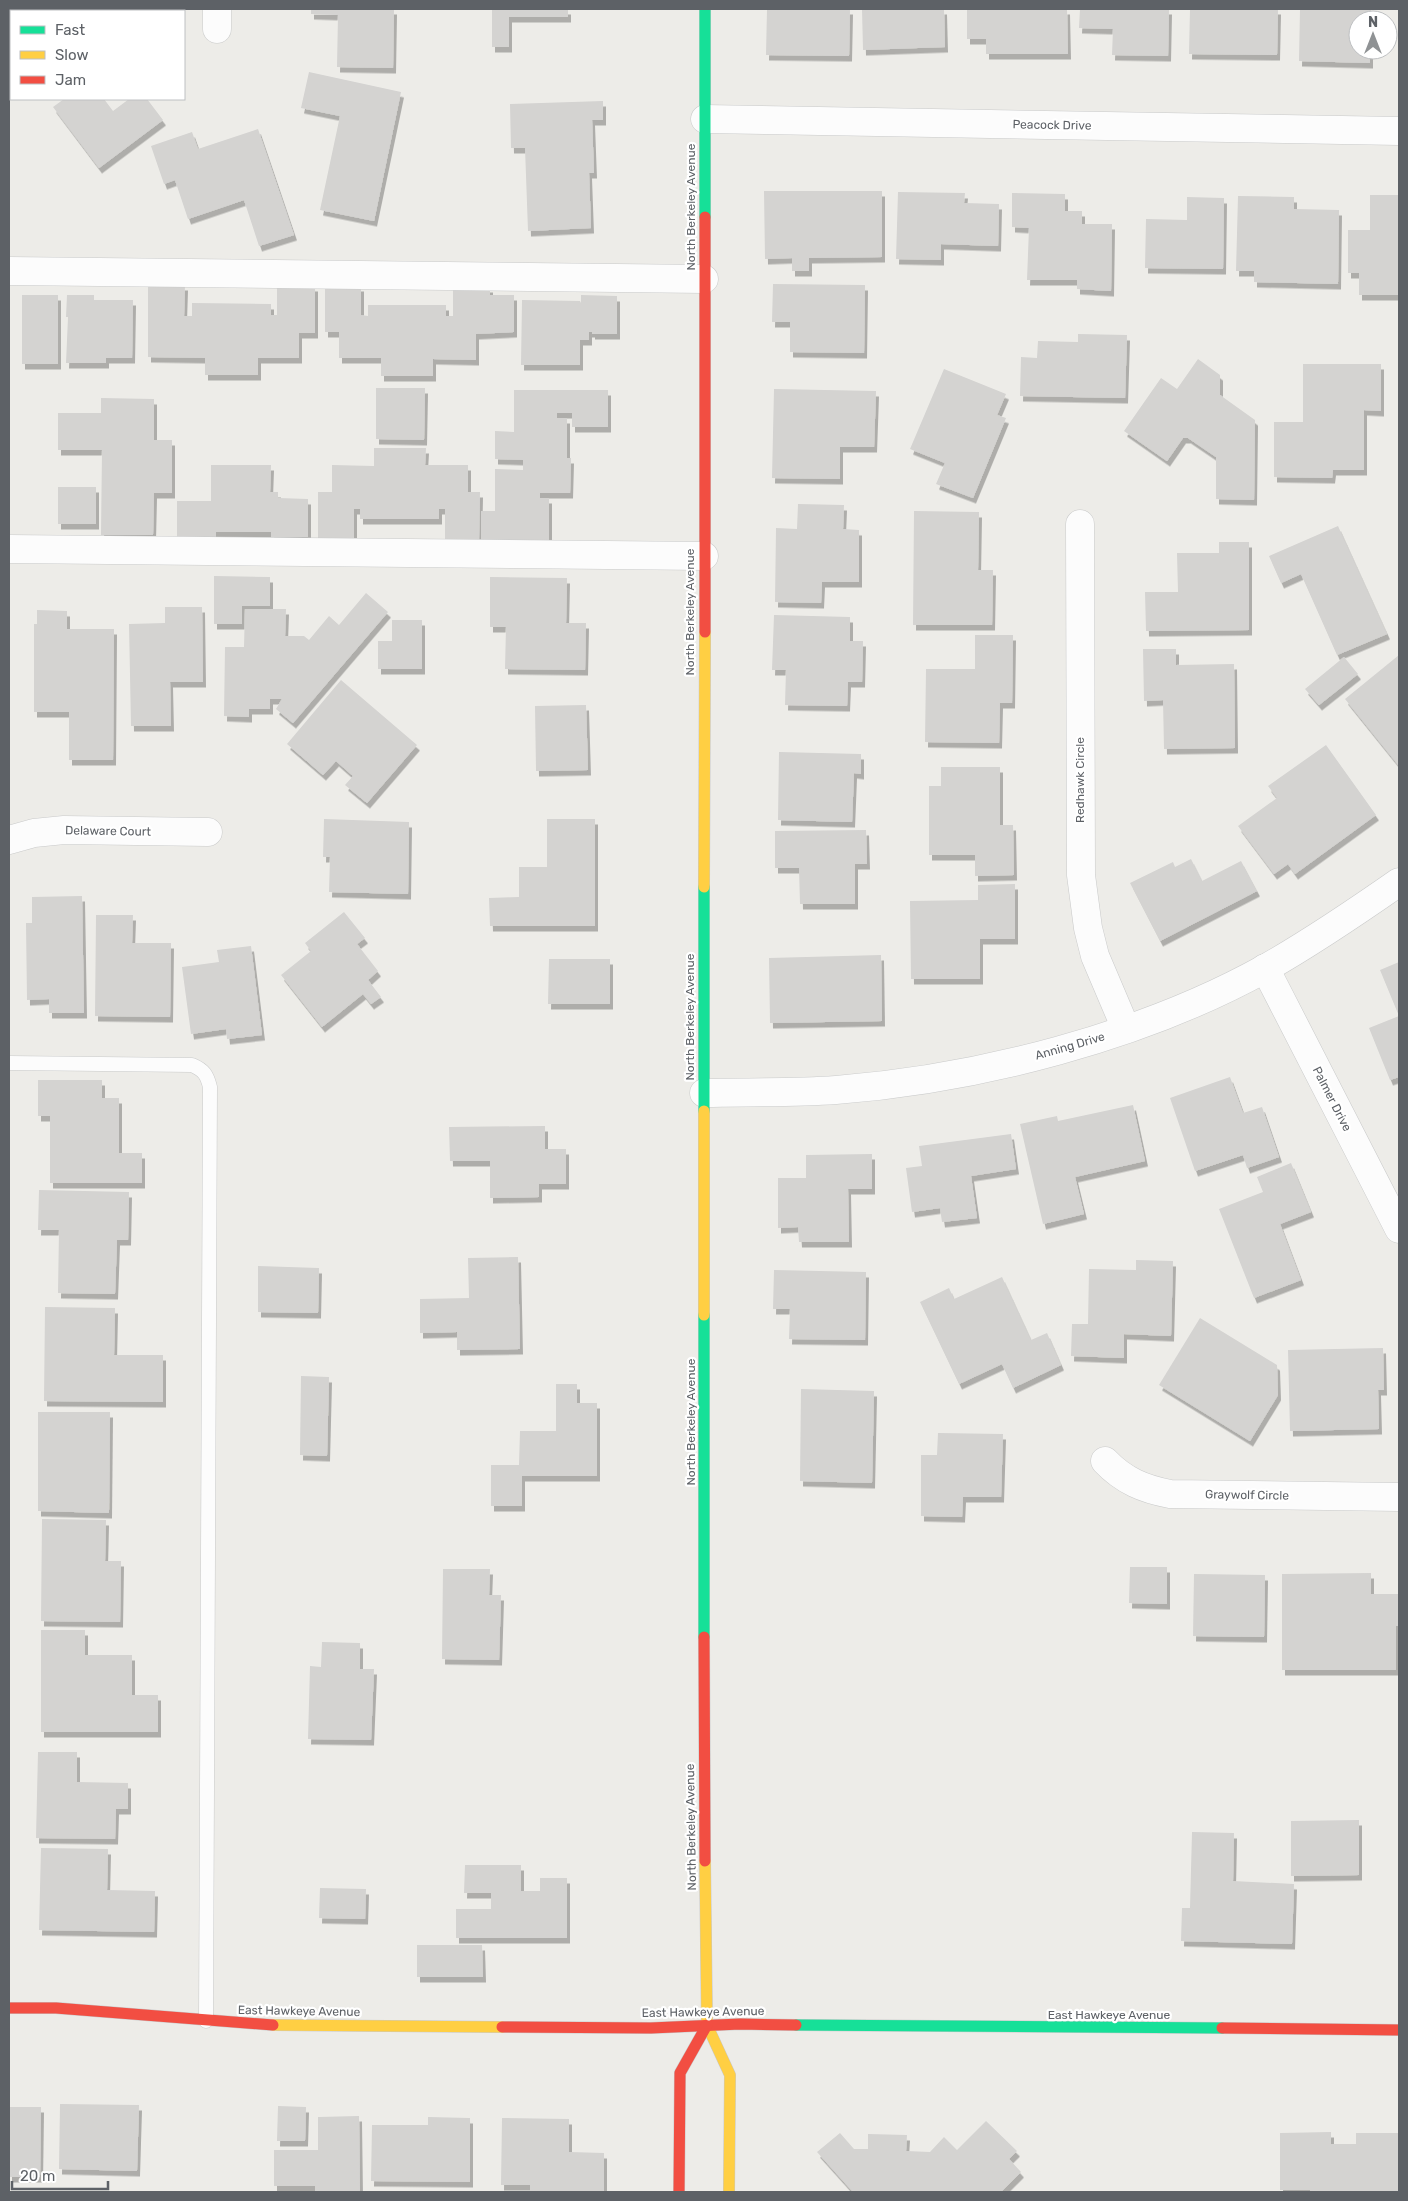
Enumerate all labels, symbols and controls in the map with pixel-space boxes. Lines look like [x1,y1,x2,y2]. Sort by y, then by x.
legend [10,10,185,100]
north arrow [1348,10,1398,60]
text: N [1368,14,1378,31]
text: Fast [55,21,85,39]
text: Slow [55,46,88,64]
text: Jam [55,71,86,89]
street label: Peacock Drive [1012,117,1092,133]
street label: North Berkeley Avenue [684,143,698,271]
street label: North Berkeley Avenue [683,548,697,676]
street label: Redhawk Circle [1073,737,1087,823]
street label: Delaware Court [65,823,151,839]
street label: North Berkeley Avenue [683,953,697,1081]
street label: Anning Drive [1034,1029,1107,1063]
street label: Palmer Drive [1310,1064,1354,1134]
street label: North Berkeley Avenue [684,1358,698,1486]
street label: Graywolf Circle [1205,1487,1289,1503]
street label: North Berkeley Avenue [683,1763,699,1891]
street label: East Hawkeye Avenue [238,2003,361,2019]
street label: East Hawkeye Avenue [642,2004,765,2020]
street label: East Hawkeye Avenue [1048,2008,1171,2022]
scale bar [12,2158,109,2190]
text: 20 m [20,2167,55,2185]

